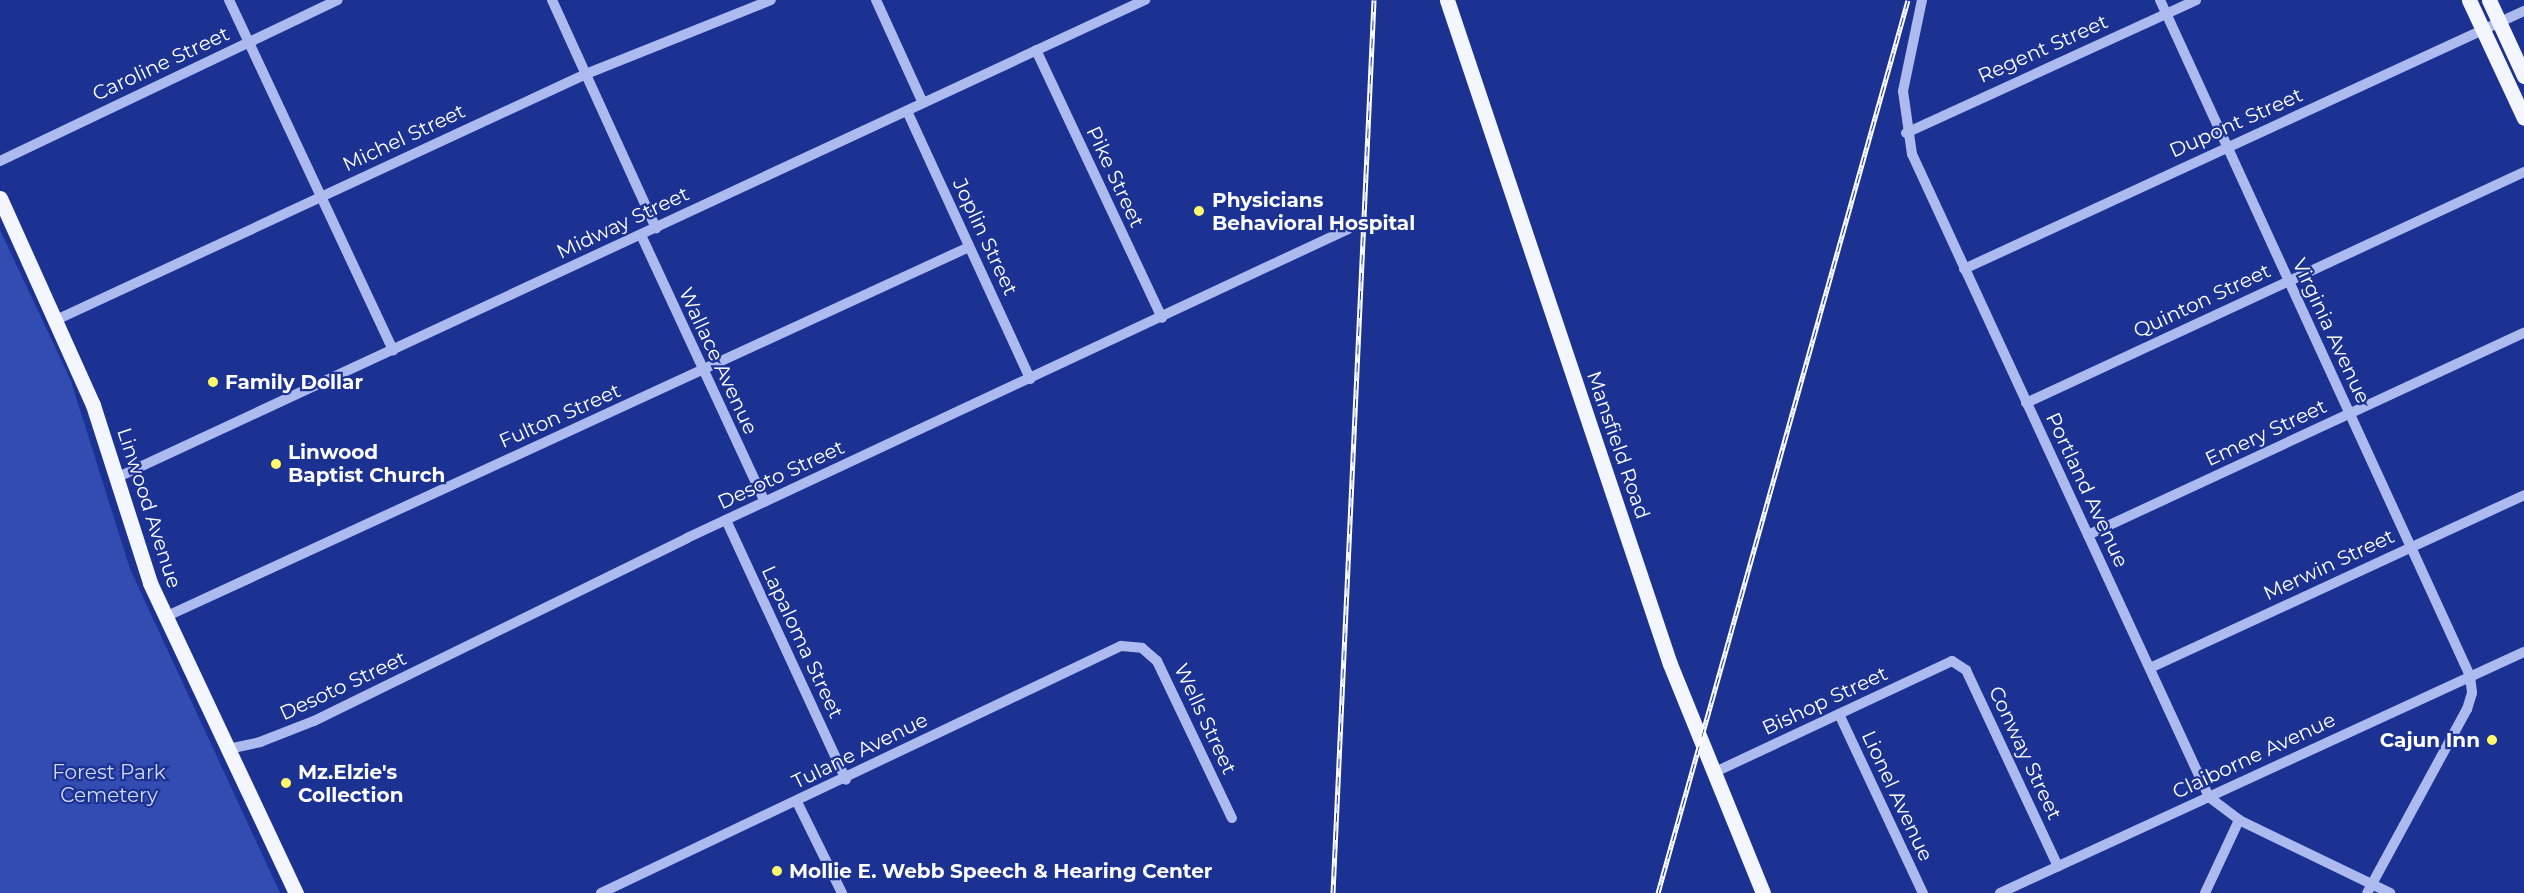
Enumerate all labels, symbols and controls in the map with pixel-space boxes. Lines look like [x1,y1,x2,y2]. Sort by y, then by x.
street label: Regent Street [1974,10,2112,88]
street label: Caroline Street [89,22,233,106]
street label: Dupont Street [2166,83,2306,163]
street label: Michel Street [339,99,469,177]
street label: Pike Street [1081,123,1149,231]
street label: Joplin Street [947,175,1023,299]
street label: Midway Street [553,182,693,264]
place label: Physicians Behavioral Hospital [1212,188,1415,235]
marker: Physicians Behavioral Hospital [1190,202,1208,220]
street label: Virginia Avenue [2287,255,2375,407]
street label: Quinton Street [2130,259,2274,343]
street label: Wallace Avenue [673,284,763,438]
street label: Mansfield Road [1581,368,1655,522]
place label: Family Dollar [225,370,363,394]
marker: Family Dollar [206,375,220,389]
street label: Fulton Street [496,379,624,453]
street label: Emery Street [2202,394,2330,472]
street label: Portland Avenue [2041,409,2133,571]
street label: Linwood Avenue [112,425,186,591]
street label: Desoto Street [714,435,848,515]
place label: Linwood Baptist Church [288,440,445,487]
marker: Linwood Baptist Church [269,457,283,471]
street label: Merwin Street [2260,524,2398,606]
street label: Lapaloma Street [756,562,848,722]
street label: Desoto Street [276,646,410,726]
street label: Wells Street [1169,660,1241,778]
street label: Bishop Street [1759,661,1891,741]
street label: Conway Street [1984,682,2066,824]
street label: Tulane Avenue [788,708,932,794]
street label: Claiborne Avenue [2169,708,2339,804]
street label: Lionel Avenue [1856,727,1938,865]
place label: Cajun Inn [2380,728,2480,752]
marker: Cajun Inn [2485,733,2499,747]
place label: Mz.Elzie's Collection [298,760,403,807]
park label: Forest Park Cemetery [52,761,166,808]
marker: Mz.Elzie's Collection [279,776,293,790]
place label: Mollie E. Webb Speech & Hearing Center [789,859,1212,883]
marker: Mollie E. Webb Speech & Hearing Center [770,864,784,878]

